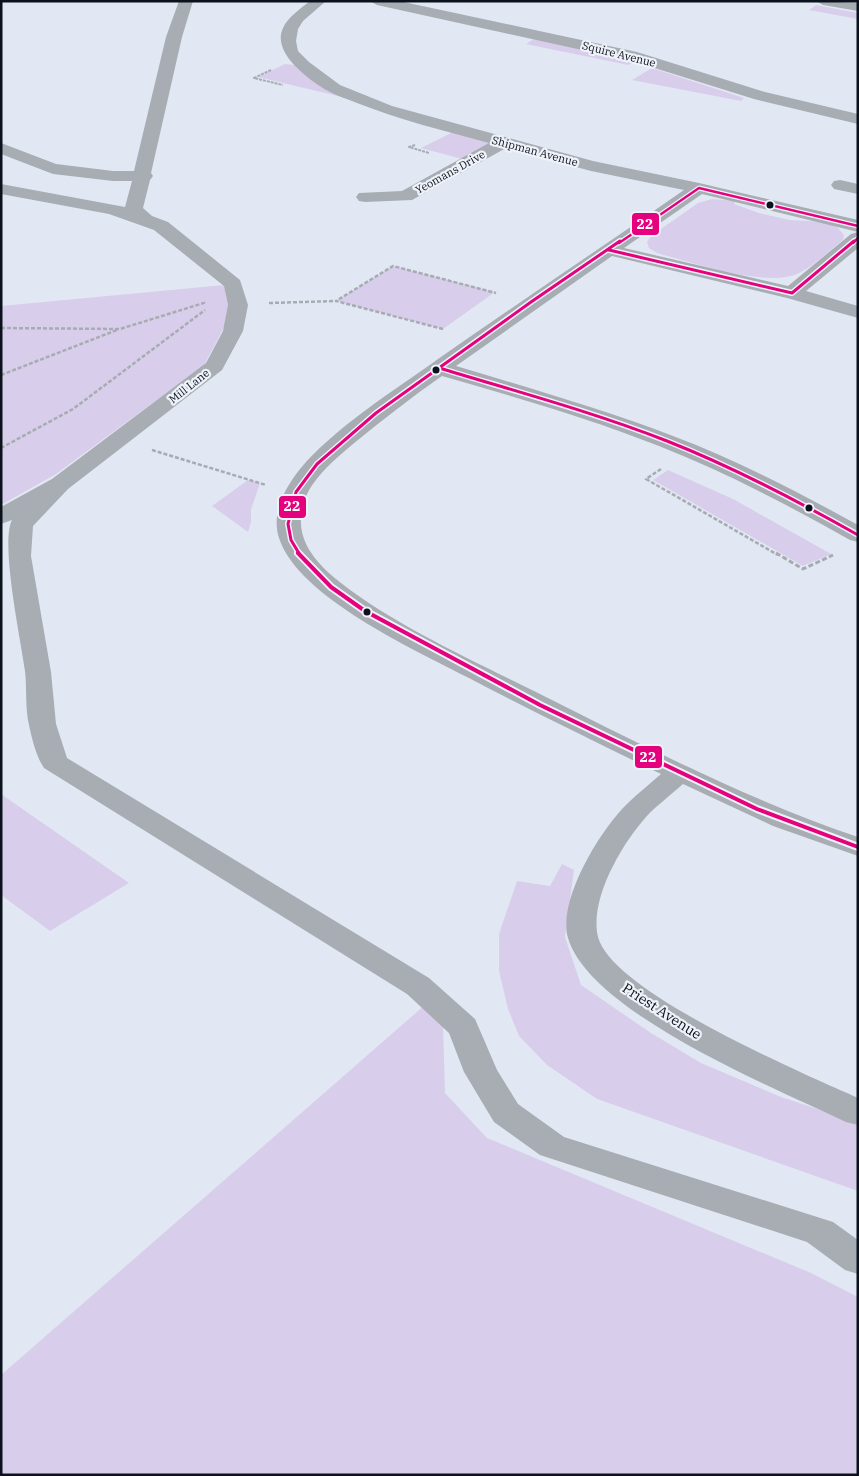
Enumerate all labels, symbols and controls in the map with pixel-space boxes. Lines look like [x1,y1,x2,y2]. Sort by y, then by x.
street label: Squire Avenue [581,38,657,70]
street label: Shipman Avenue [491,133,580,169]
street label: Yeomans Drive [413,147,487,197]
unlabelled marker [765,200,775,210]
line badge: 22 [631,212,660,236]
text: 22 [637,215,653,233]
unlabelled marker [431,365,441,375]
street label: Mill Lane [166,366,212,406]
line badge: 22 [278,495,307,519]
text: 22 [284,497,300,515]
unlabelled marker [804,503,814,513]
unlabelled marker [362,607,372,617]
line badge: 22 [634,745,663,769]
text: 22 [640,748,656,766]
street label: Priest Avenue [619,979,705,1043]

